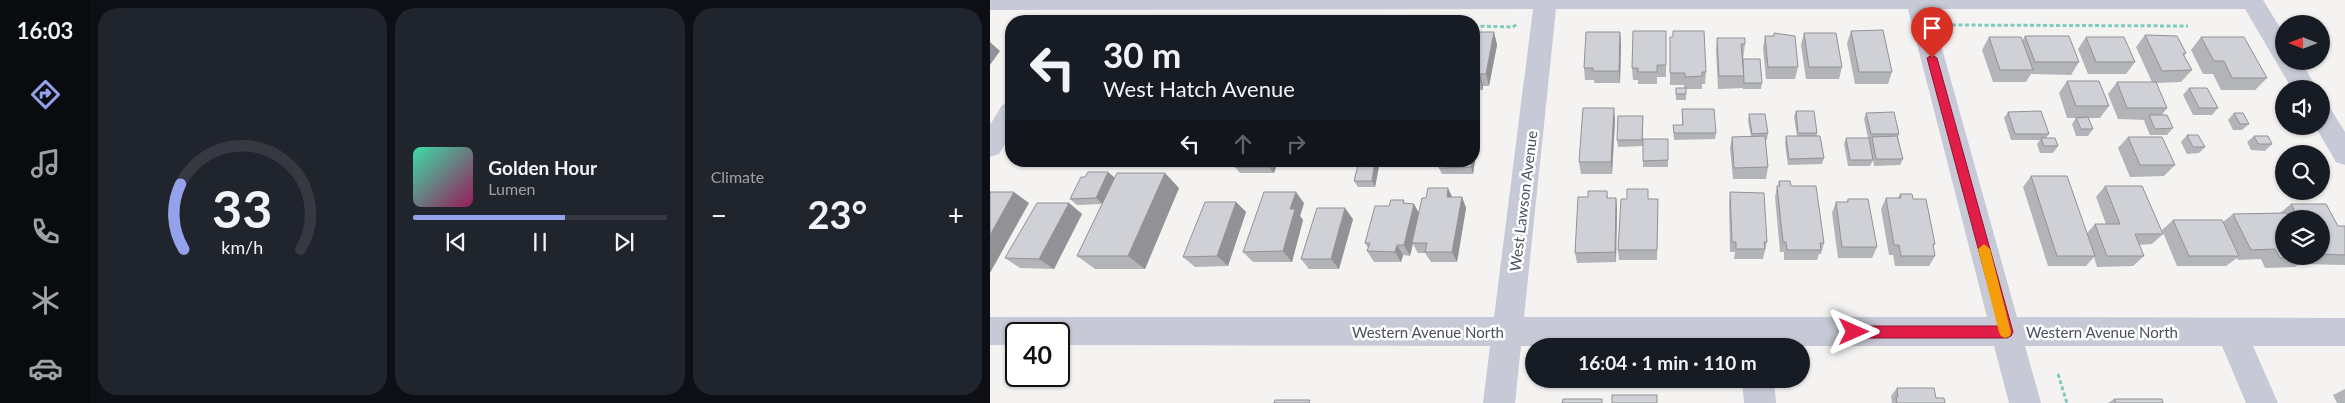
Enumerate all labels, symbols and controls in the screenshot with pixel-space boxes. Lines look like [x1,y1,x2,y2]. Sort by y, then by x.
pin [1911,7,1953,58]
icon: arrive [1918,14,1946,42]
north arrow [2275,15,2330,70]
map controls [2275,15,2330,265]
text: 16:03 [17,17,73,44]
text: 30 m [1103,33,1181,75]
icon: left [1020,35,1085,100]
text: West Hatch Avenue [1103,75,1295,102]
icon: directions [28,77,63,112]
button: sound [2275,80,2330,135]
icon: left [1176,130,1204,158]
icon: ahead [1229,130,1257,158]
icon: right [1282,130,1310,158]
street label: West Lawson Avenue [1505,130,1541,272]
button: search [2275,145,2330,200]
icon: music [28,146,63,181]
text: Golden Hour [488,156,597,179]
text: Climate [711,167,764,186]
text: 33 [212,177,273,239]
text: Lumen [488,179,536,198]
text: 23° [807,191,867,237]
text: − [711,198,727,232]
text: + [948,198,964,232]
button: layers [2275,210,2330,265]
icon: phone [28,214,63,249]
icon: previous [442,228,470,256]
icon: pause [526,228,554,256]
icon: next [610,228,638,256]
text: km/h [222,236,264,258]
icon: climate [28,283,63,318]
position arrow [1827,305,1879,357]
speed limit sign: 40 [1005,322,1070,387]
street label: Western Avenue North [1352,323,1504,341]
street label: Western Avenue North [2026,323,2178,341]
icon: car [28,351,63,386]
text: 16:04 · 1 min · 110 m [1578,351,1757,374]

